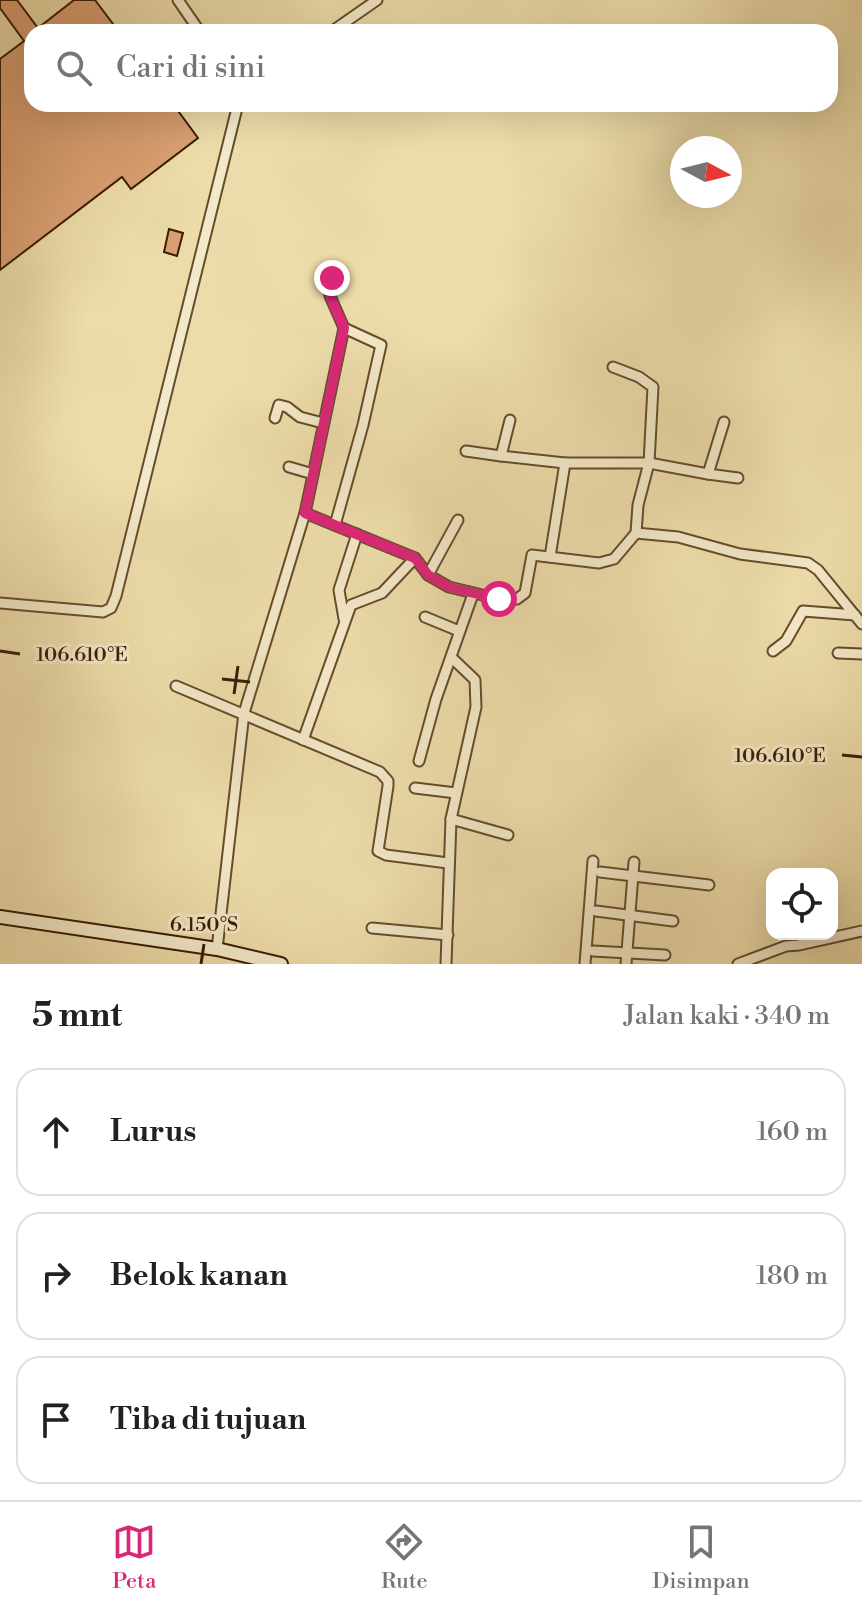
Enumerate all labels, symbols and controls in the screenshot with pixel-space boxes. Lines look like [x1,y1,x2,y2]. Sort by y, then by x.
search box [24,24,838,112]
icon: search [52,46,96,90]
text: Cari di sini [116,49,265,87]
north arrow [670,136,742,208]
route end [314,260,350,296]
route start [481,581,517,617]
text: 106.610°E [36,643,128,668]
text: 106.610°E [734,744,826,769]
map controls [766,868,838,940]
button: locate [766,868,838,940]
text: 6.150°S [170,913,238,938]
text: 5 mnt [32,995,122,1037]
text: Jalan kaki · 340 m [624,1000,830,1032]
icon: ahead [34,1110,78,1154]
text: Lurus [110,1113,196,1151]
text: 160 m [757,1116,828,1148]
icon: right [34,1254,78,1298]
text: Belok kanan [110,1257,288,1295]
text: 180 m [756,1260,828,1292]
icon: arrive [34,1398,78,1442]
text: Tiba di tujuan [110,1401,306,1439]
tab: Peta [112,1520,156,1595]
tab: Rute [381,1520,428,1595]
tab: Disimpan [652,1520,750,1595]

